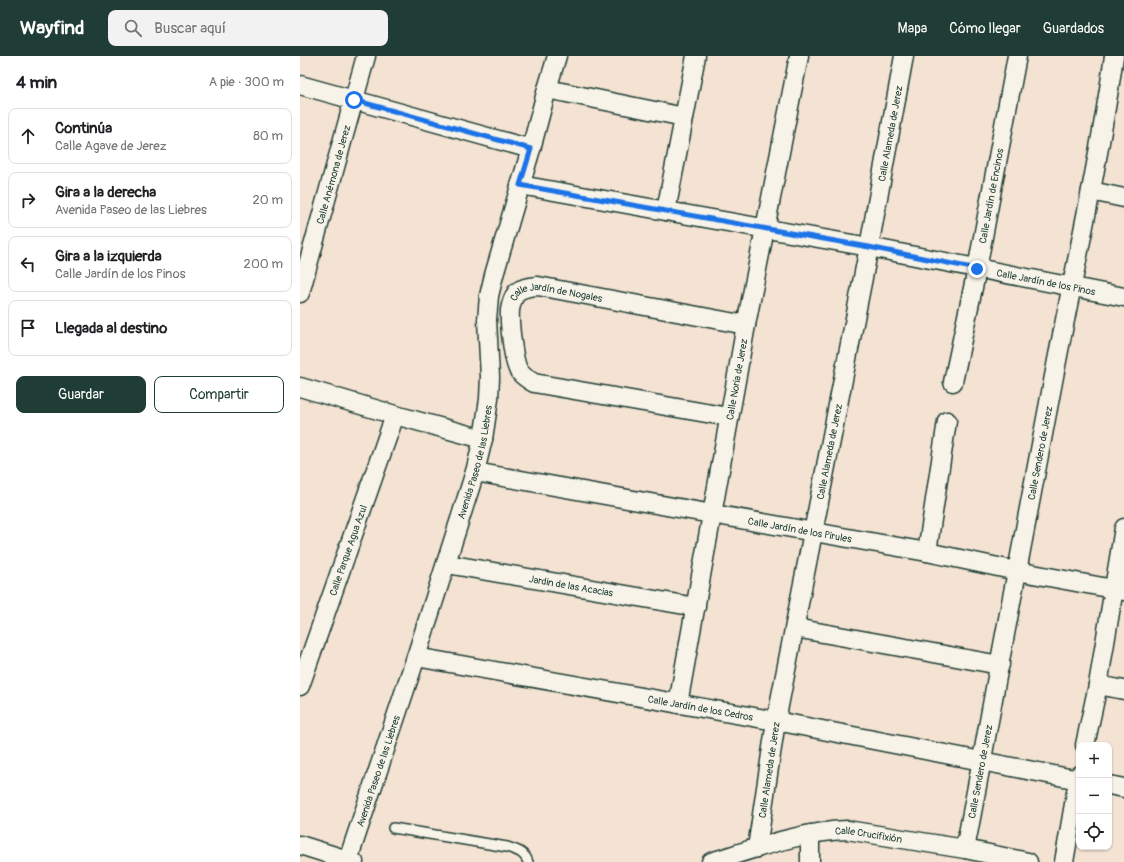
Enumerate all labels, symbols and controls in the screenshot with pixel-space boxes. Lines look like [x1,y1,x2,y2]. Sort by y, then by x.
search box [108,10,388,46]
text: Wayfind [20,16,84,40]
icon: search [122,17,144,39]
text: Buscar aquí [154,19,226,38]
text: Mapa [898,20,927,37]
text: Cómo llegar [949,20,1021,37]
text: Guardados [1043,20,1104,37]
text: 4 min [16,72,57,93]
text: A pie · 300 m [209,74,284,90]
street label: Calle Alameda de Jerez [876,85,905,182]
route start [345,91,363,109]
text: Continúa [55,119,112,138]
street label: Calle Anémona de Jerez [314,124,353,226]
icon: ahead [17,125,39,147]
text: 80 m [253,128,283,144]
text: Calle Agave de Jerez [55,138,167,154]
street label: Calle Jardín de Encinos [977,147,1007,245]
text: Gira a la derecha [55,183,156,202]
icon: right [17,189,39,211]
text: 20 m [252,192,283,208]
text: Avenida Paseo de las Liebres [55,202,207,218]
text: Gira a la izquierda [55,247,162,266]
icon: left [17,253,39,275]
text: 200 m [244,256,283,272]
route end [968,260,986,278]
text: Calle Jardín de los Pinos [55,266,186,282]
street label: Calle Jardín de los Pinos [995,267,1097,298]
street label: Calle Jardín de Nogales [508,281,604,305]
icon: arrive [17,317,39,339]
text: Llegada al destino [55,319,167,338]
street label: Calle Noria de Jerez [724,338,750,421]
button: Guardar [16,376,146,413]
button: Compartir [154,376,284,413]
street label: Calle Alameda de Jerez [815,403,845,501]
street label: Avenida Paseo de las Liebres [455,404,495,521]
street label: Calle Sendero de Jerez [1026,405,1055,501]
street label: Calle Parque Agua Azul [327,503,370,597]
street label: Calle Jardín de los Pirules [747,515,853,546]
street label: Jardin de las Acacias [528,573,615,600]
street label: Calle Jardín de los Cedros [647,693,755,724]
street label: Avenida Paseo de las Liebres [355,713,403,829]
street label: Calle Alameda de Jerez [757,721,783,819]
street label: Calle Sendero de Jerez [966,724,995,819]
map controls [1076,742,1112,850]
button: + [1076,742,1112,778]
button: − [1076,778,1112,814]
button: locate [1076,814,1112,850]
street label: Calle Crucifixión [835,825,903,846]

